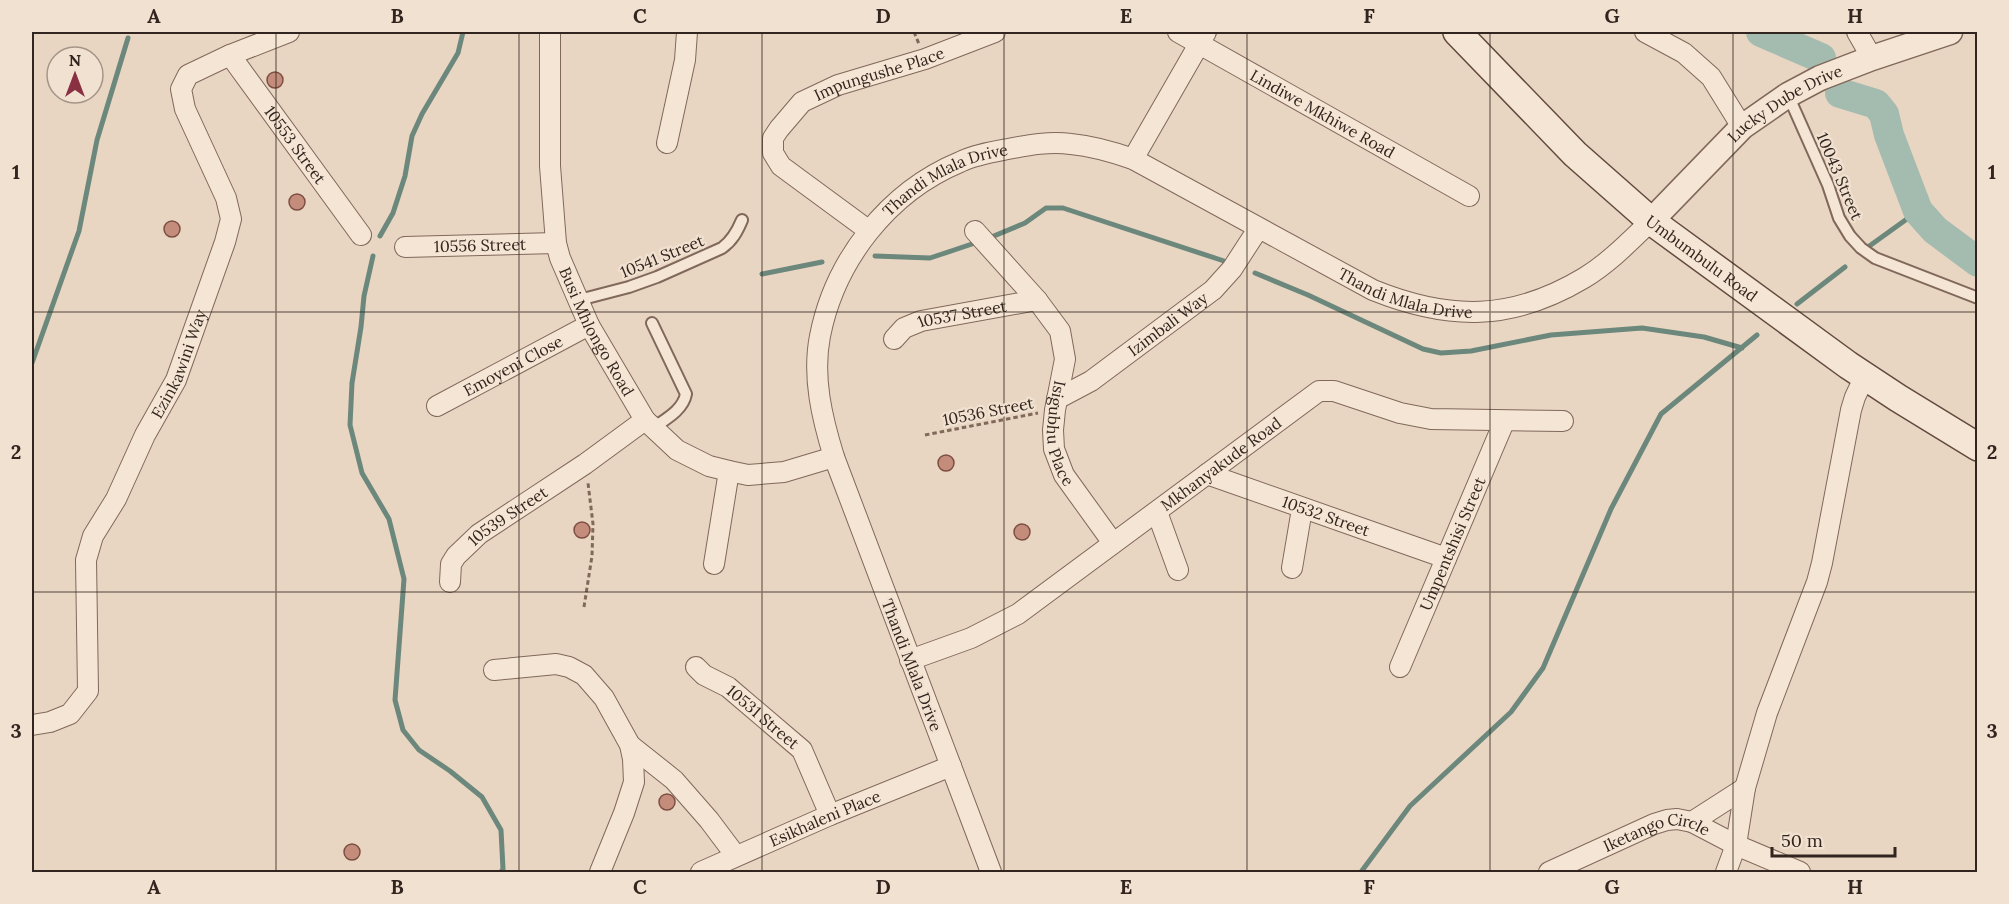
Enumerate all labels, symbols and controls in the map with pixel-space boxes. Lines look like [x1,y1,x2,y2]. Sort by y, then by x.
text: A [147,3,161,28]
text: B [390,3,404,28]
text: C [633,3,647,28]
text: D [875,3,891,28]
text: E [1120,3,1132,28]
text: F [1363,3,1375,28]
text: G [1604,3,1620,28]
text: H [1847,3,1863,28]
street label: Impungushe Place [811,42,947,105]
north arrow [45,45,105,105]
text: N [69,50,81,70]
street label: Lucky Dube Drive [1723,60,1845,146]
street label: Lindiwe Mkhiwe Road [1247,65,1399,162]
street label: 10553 Street [260,102,331,188]
street label: 10043 Street [1813,129,1868,223]
street label: Thandi Mlala Drive [878,139,1010,220]
text: 1 [12,159,20,184]
text: 1 [1988,159,1996,184]
street label: Umbumbulu Road [1642,211,1762,306]
street label: 10541 Street [617,230,708,282]
street label: 10556 Street [434,234,527,256]
street label: Thandi Mlala Drive [1335,263,1473,322]
street label: Busi Mhlongo Road [555,264,639,400]
street label: Izimbali Way [1124,287,1212,360]
street label: 10537 Street [914,296,1009,331]
street label: Ezinkawini Way [147,306,210,422]
street label: Emoyeni Close [460,331,566,400]
street label: Isigubhu Place [1043,379,1079,490]
street label: 10536 Street [941,392,1036,430]
street label: Mkhanyakude Road [1156,412,1285,515]
text: 2 [11,439,21,464]
text: 2 [1987,439,1997,464]
street label: Umpentshisi Street [1415,473,1490,614]
street label: 10539 Street [463,481,552,550]
street label: 10532 Street [1279,491,1373,541]
street label: Thandi Mlala Drive [878,596,947,734]
street label: 10531 Street [723,680,804,754]
text: 3 [10,718,22,743]
text: 3 [1986,718,1998,743]
street label: Esikhaleni Place [766,786,884,851]
street label: Iketango Circle [1600,809,1714,856]
scale bar [1772,820,1895,858]
text: 50 m [1781,829,1823,852]
text: A [147,874,161,899]
text: B [390,874,404,899]
text: C [633,874,647,899]
text: D [875,874,891,899]
text: E [1120,874,1132,899]
text: F [1363,874,1375,899]
text: G [1604,874,1620,899]
text: H [1847,874,1863,899]

